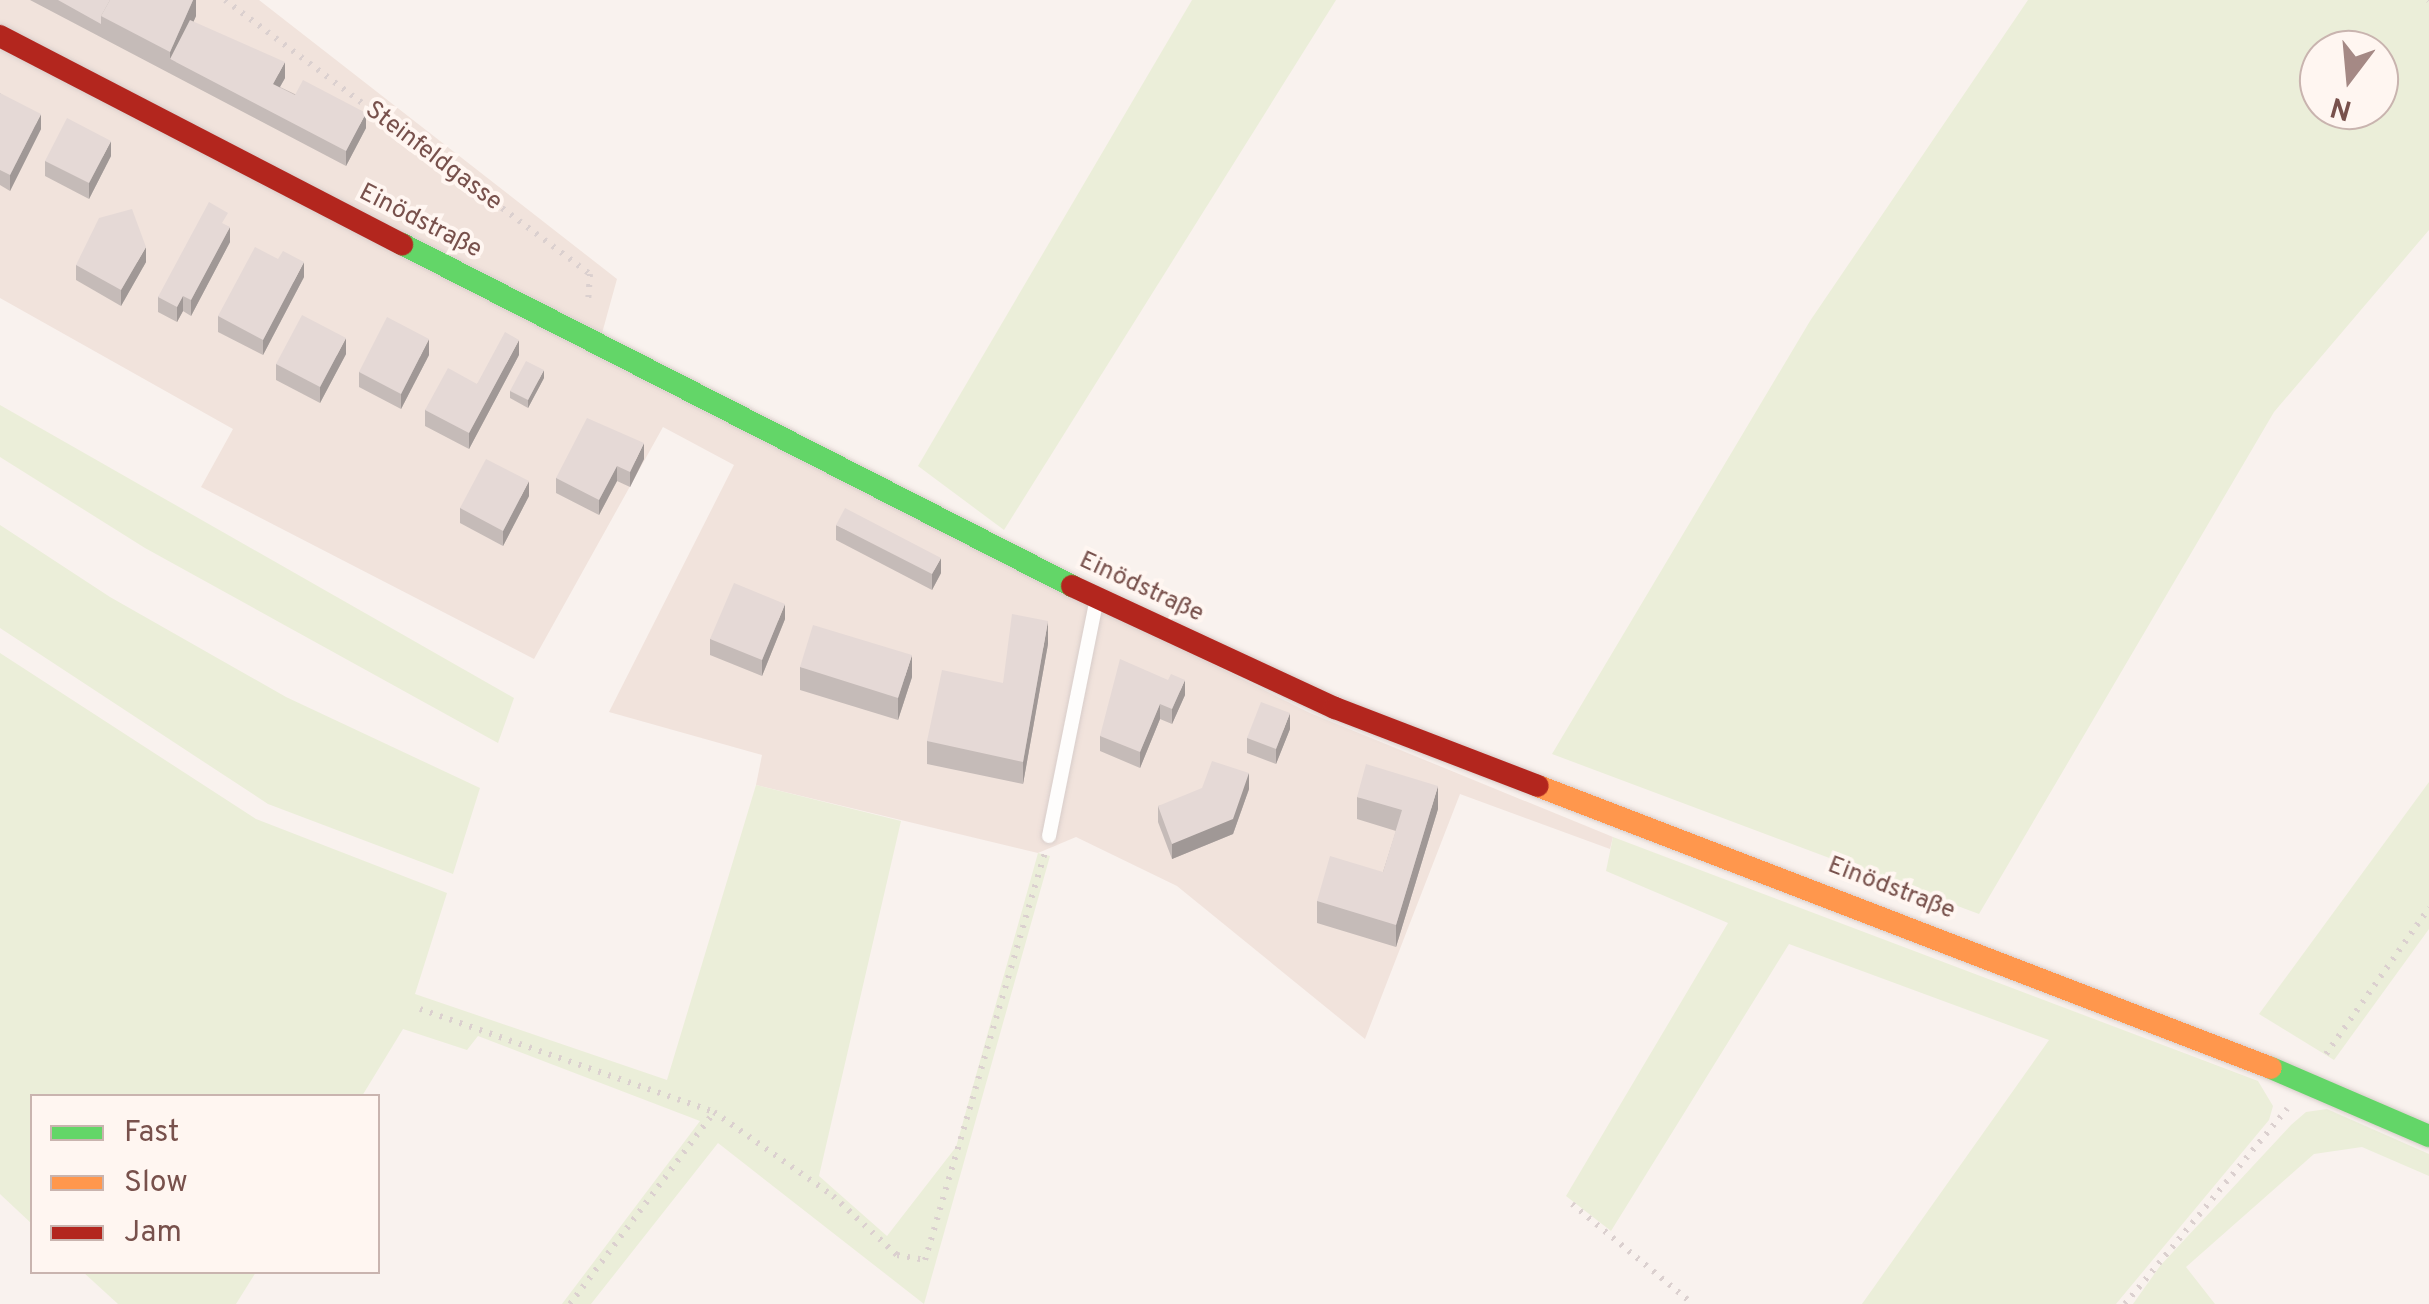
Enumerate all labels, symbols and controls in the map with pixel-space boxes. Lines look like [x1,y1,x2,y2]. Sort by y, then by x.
north arrow [2299,30,2399,130]
text: N [2327,87,2356,127]
street label: Steinfeldgasse [359,96,507,218]
street label: Einödstraße [354,178,486,266]
street label: Einödstraße [1074,546,1208,630]
street label: Einödstraße [1823,851,1959,927]
legend [30,1094,380,1274]
text: Fast [124,1115,179,1152]
text: Slow [124,1165,188,1202]
text: Jam [124,1215,182,1252]

